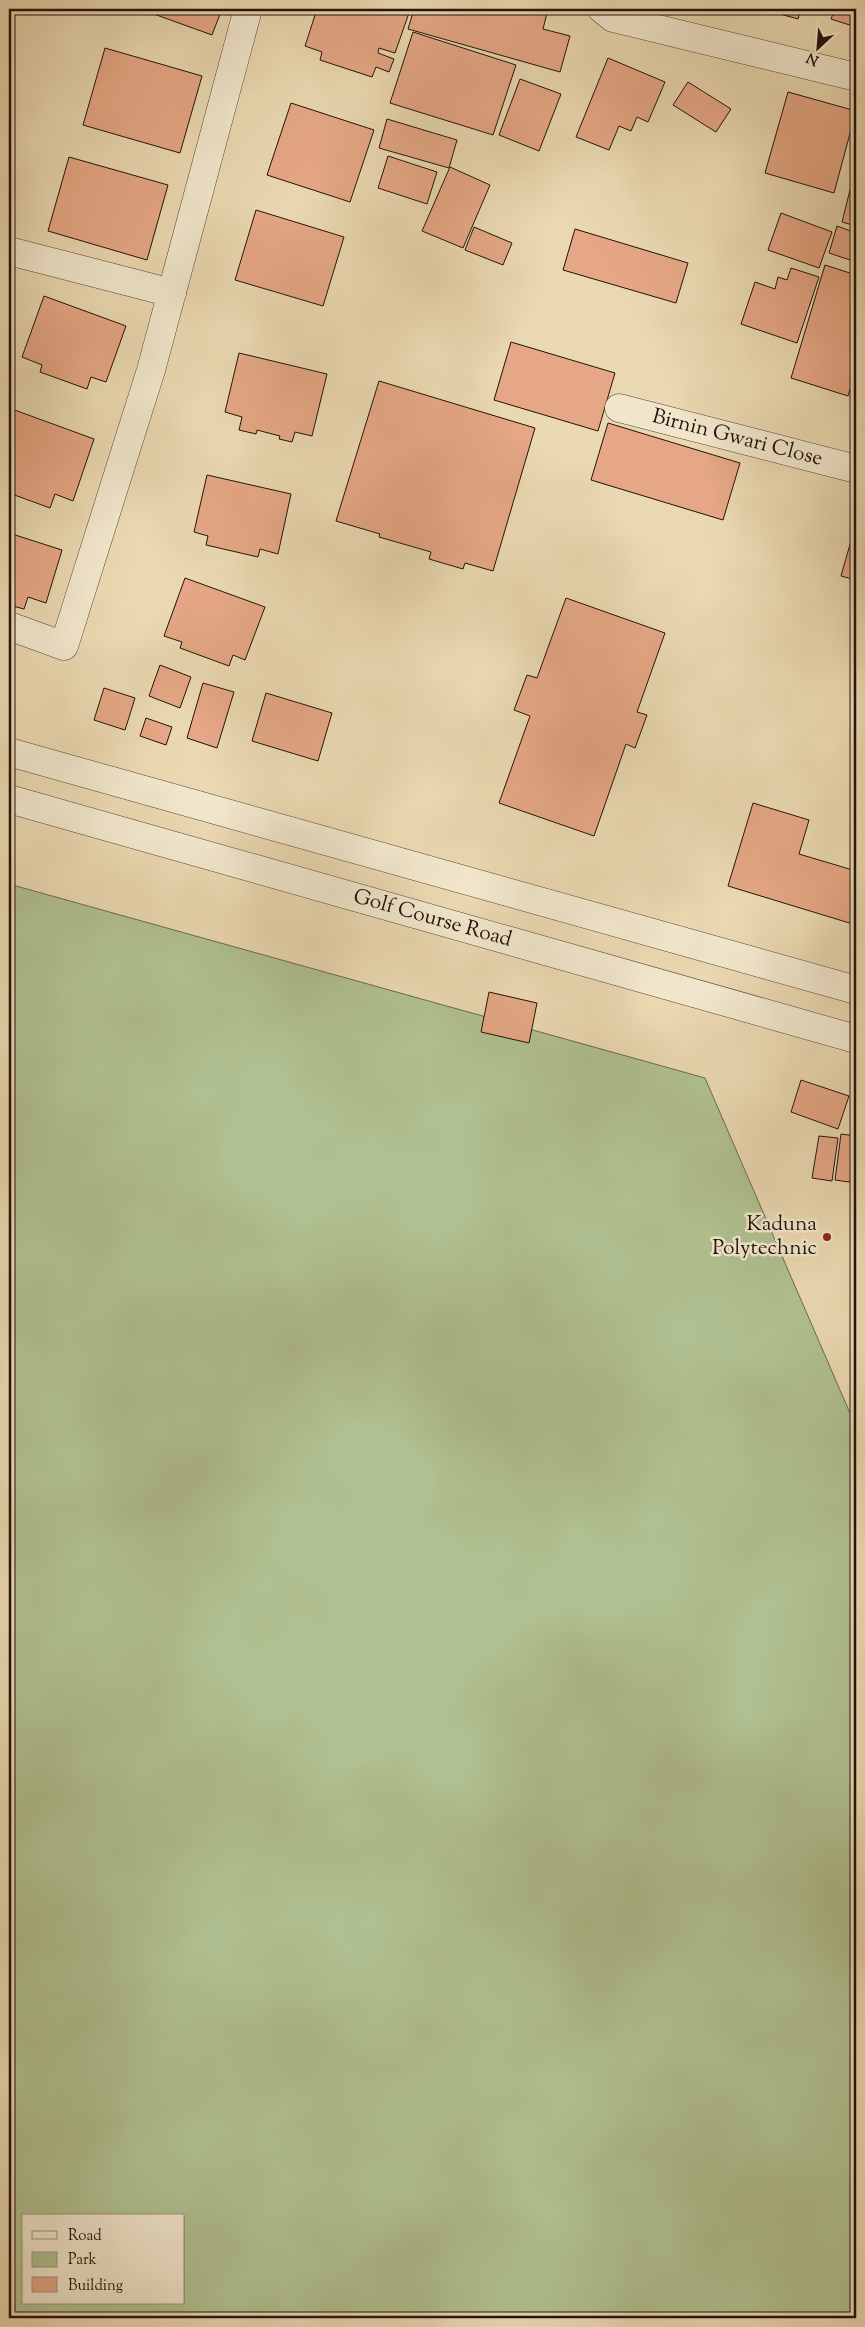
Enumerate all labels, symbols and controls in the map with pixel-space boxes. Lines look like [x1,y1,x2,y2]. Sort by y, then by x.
north arrow [792,22,842,72]
text: N [804,46,823,69]
street label: Birnin Gwari Close [649,402,826,475]
street label: Golf Course Road [349,882,515,956]
place label: Kaduna Polytechnic [712,1210,817,1264]
marker: Kaduna Polytechnic [821,1231,833,1243]
legend [22,2214,185,2304]
text: Road [68,2226,102,2247]
text: Park [68,2250,97,2271]
text: Building [68,2276,123,2297]

